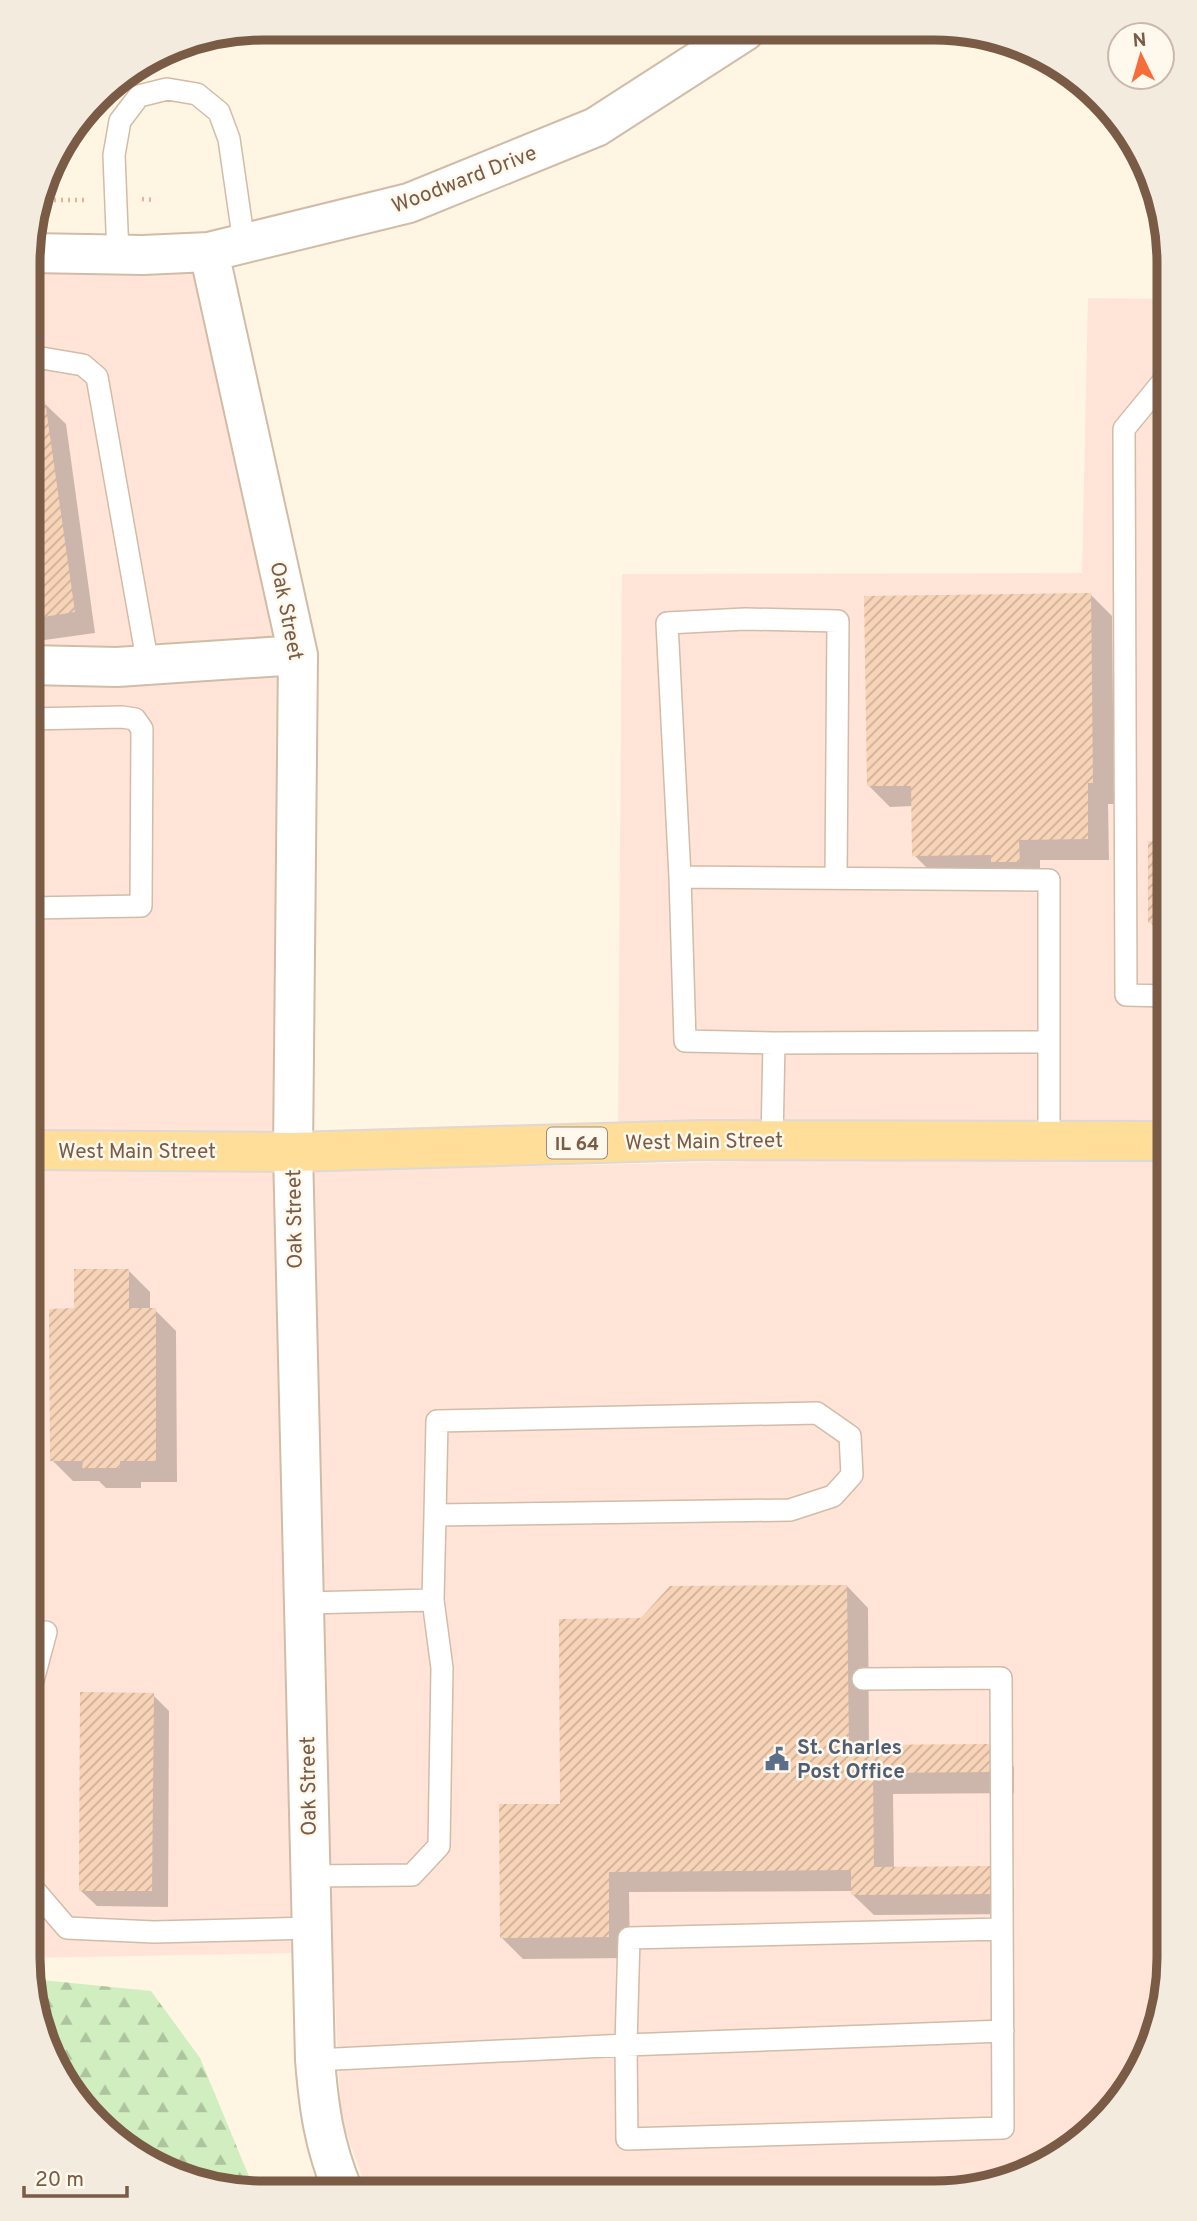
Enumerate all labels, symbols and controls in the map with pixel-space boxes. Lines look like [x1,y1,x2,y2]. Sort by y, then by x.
north arrow [1106,21,1176,91]
text: N [1132,29,1148,54]
street label: Woodward Drive [388,140,541,220]
street label: Oak Street [263,560,308,663]
road number: IL 64 [547,1128,607,1158]
street label: West Main Street [625,1128,783,1157]
street label: West Main Street [58,1139,216,1166]
street label: Oak Street [281,1169,310,1269]
place label: St. Charles Post Office [797,1735,905,1786]
street label: Oak Street [295,1736,324,1836]
public building icon: St. Charles Post Office [763,1745,791,1773]
scale bar [24,2154,128,2198]
text: 20 m [35,2167,84,2194]

